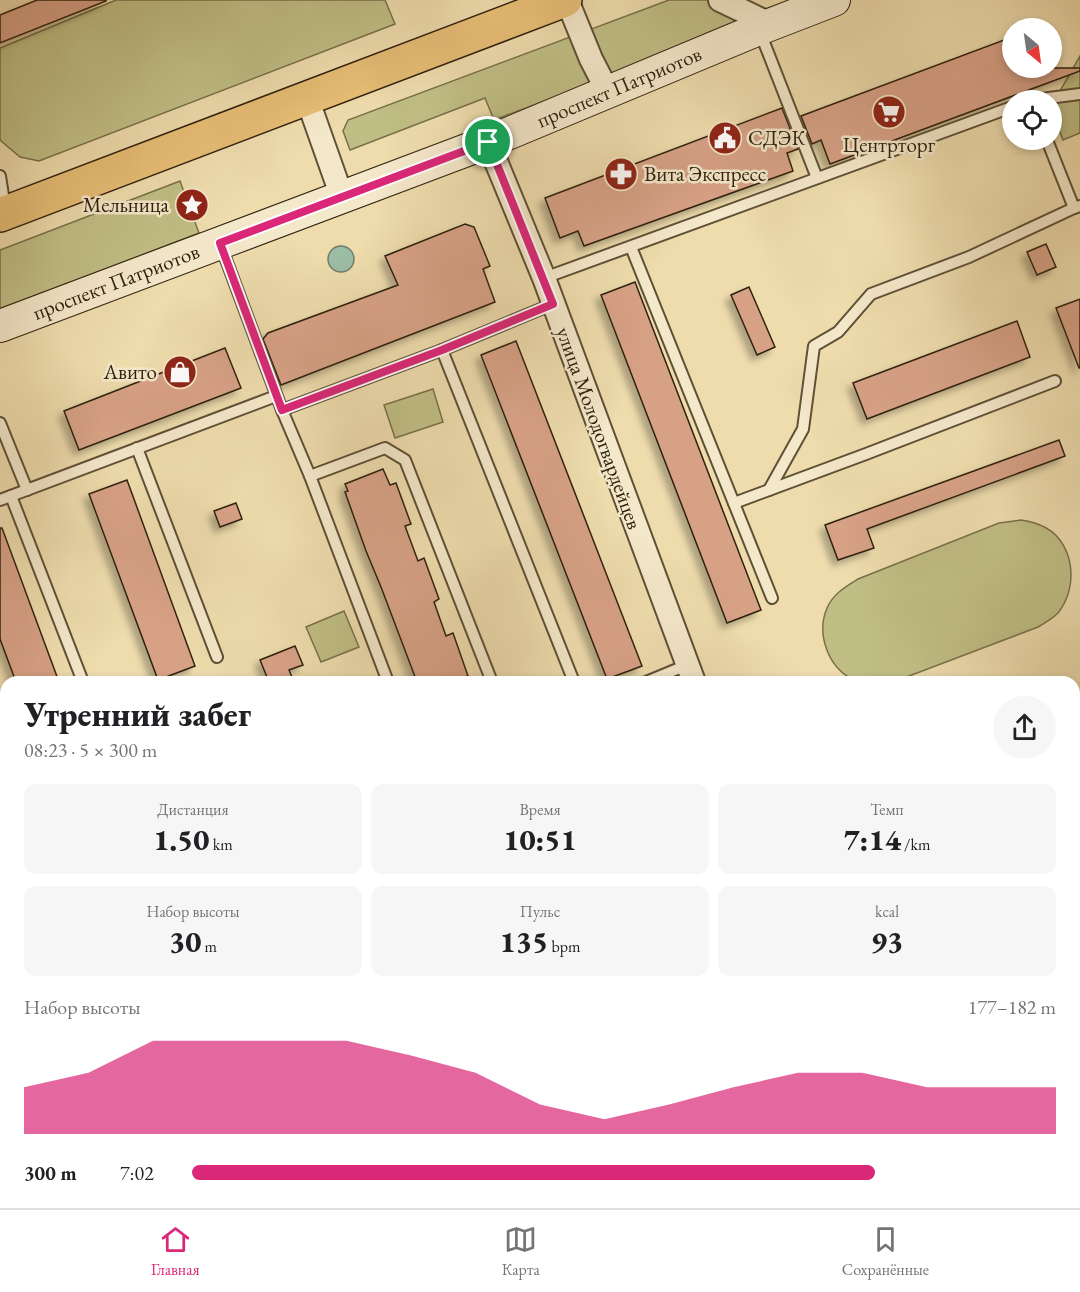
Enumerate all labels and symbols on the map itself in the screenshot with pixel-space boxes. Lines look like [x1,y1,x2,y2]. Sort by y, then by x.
north arrow [1002,18,1062,78]
street label: проспект Патриотов [532,40,705,133]
supermarket icon: Центрторг [871,94,907,130]
pin [462,116,513,167]
public building icon: СДЭК [707,120,743,156]
place label: СДЭК [748,124,805,151]
place label: Центрторг [843,131,936,158]
pharmacy icon: Вита Экспресс [603,156,639,192]
place label: Вита Экспресс [644,160,766,187]
place icon: Мельница [174,187,210,223]
place label: Мельница [83,191,170,218]
street label: проспект Патриотов [29,237,203,326]
street label: улица Молодогвардейцев [550,323,649,533]
shop icon: Авито [162,354,198,390]
place label: Авито [102,358,157,385]

